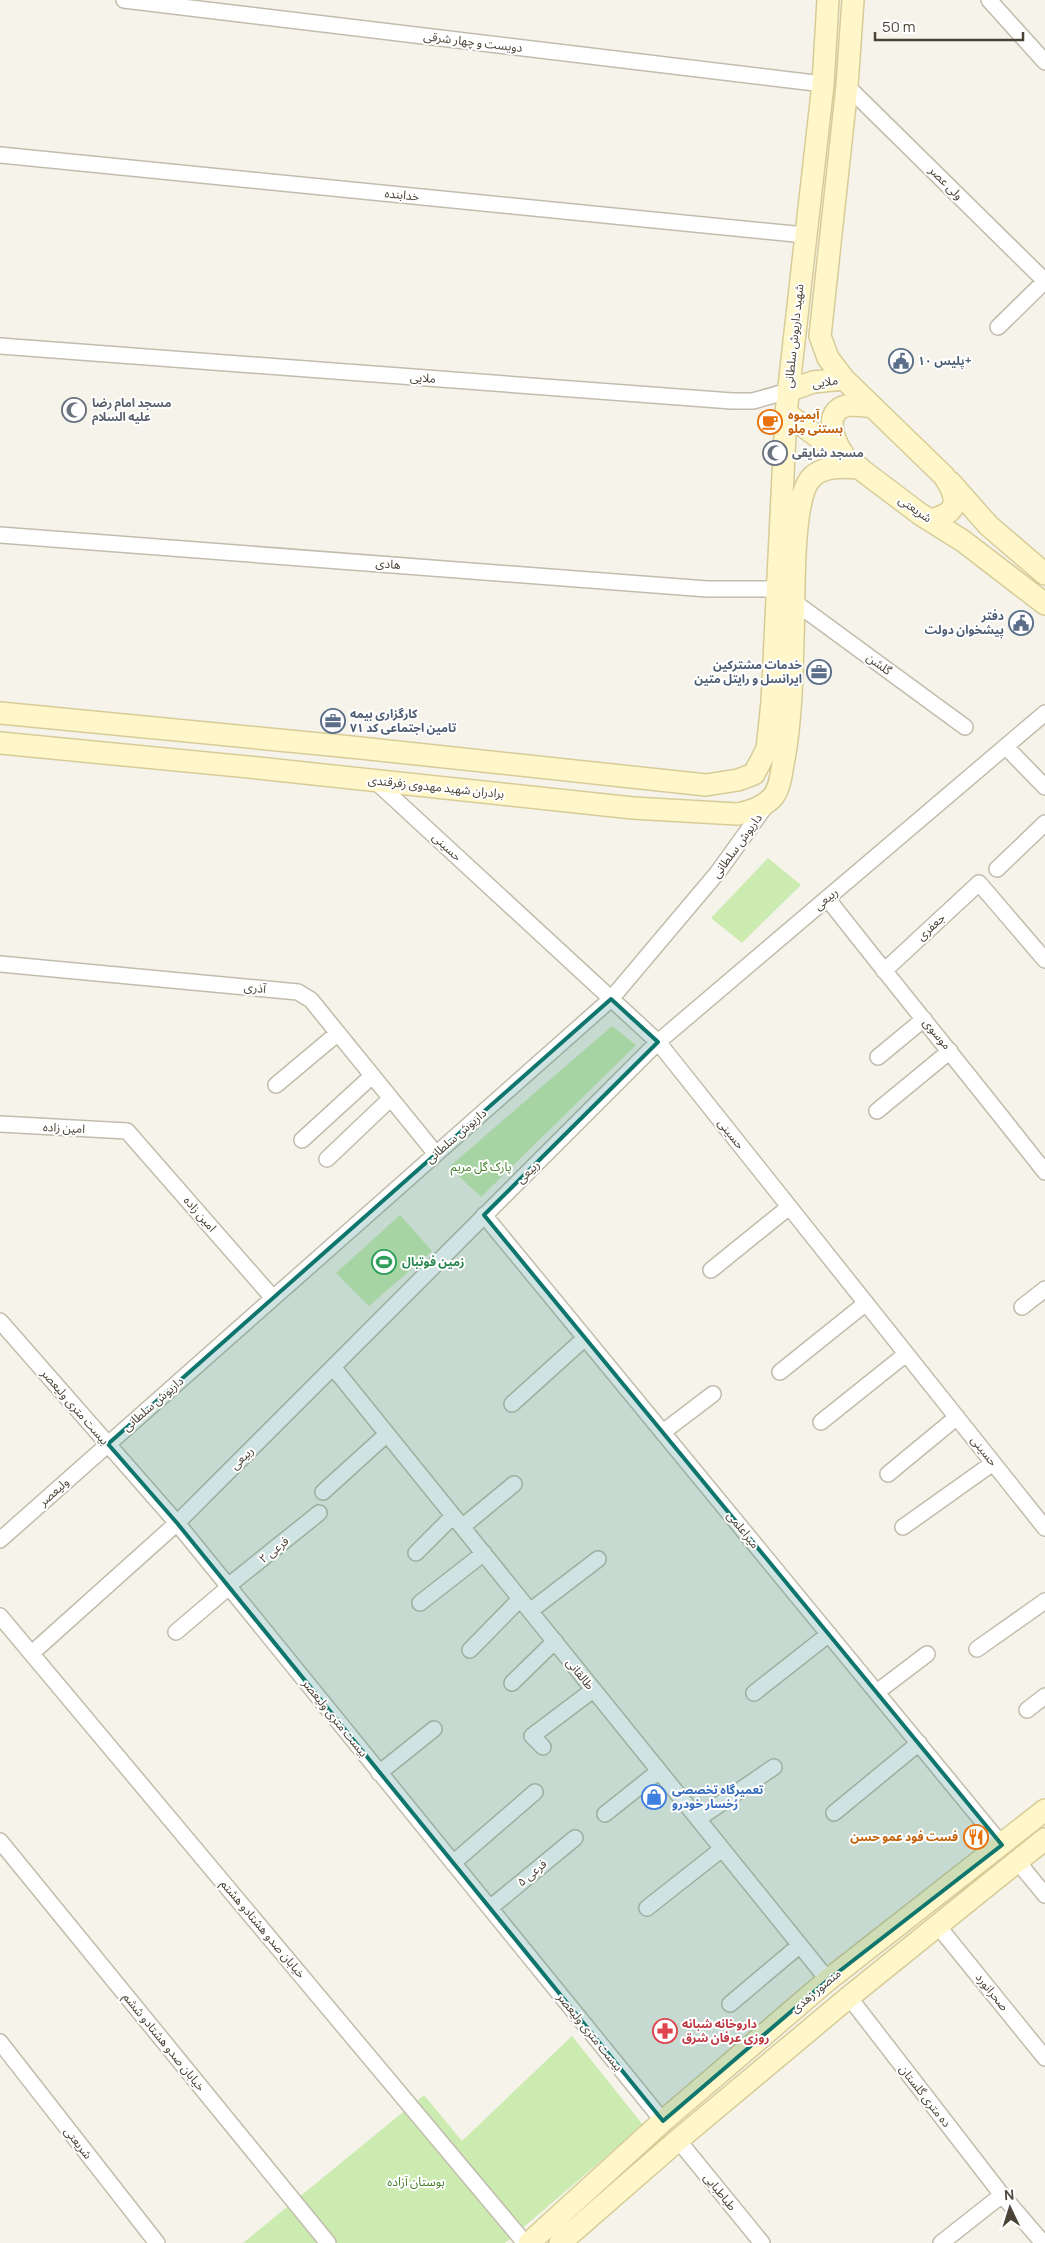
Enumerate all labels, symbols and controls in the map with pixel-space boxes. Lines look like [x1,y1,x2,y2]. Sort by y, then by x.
scale bar [875,10,1022,42]
text: 50 m [882,16,916,37]
street label: دویست و چهار شرقی [423,27,524,56]
street label: ولی عصر [925,161,967,203]
street label: خدابنده [384,184,420,205]
street label: شهید داریوش سلطانی [780,283,807,389]
public building icon: پلیس ۱۰+ [888,348,914,374]
place label: پلیس ۱۰+ [918,352,972,370]
street label: ملایی [410,368,437,387]
street label: ملایی [811,371,839,392]
place label: مسجد امام رضا علیه السلام [92,394,171,426]
mosque icon: مسجد امام رضا علیه السلام [61,397,87,423]
place label: آبمیوه بستنی مِلو [788,406,843,437]
cafe icon: آبمیوه بستنی مِلو [757,409,783,435]
mosque icon: مسجد شایقی [762,440,788,466]
place label: مسجد شایقی [792,444,864,461]
street label: شریعتی [895,491,935,526]
street label: هادی [375,554,401,573]
place label: دفتر پیشخوان دولت [924,607,1004,639]
public building icon: دفتر پیشخوان دولت [1008,610,1034,636]
street label: گلشن [863,649,896,679]
place label: خدمات مشترکین ایرانسل و رایتل متین [694,656,802,687]
office icon: خدمات مشترکین ایرانسل و رایتل متین [806,659,832,685]
place label: کارگزاری بیمه تامین اجتماعی کد ۷۱ [350,705,457,736]
office icon: کارگزاری بیمه تامین اجتماعی کد ۷۱ [320,708,346,734]
street label: برادران شهید مهدوی زفرقندی [367,771,505,802]
street label: داریوش سلطانی [707,810,766,881]
street label: حسینی [429,829,466,865]
street label: ربیعی [810,883,841,914]
street label: جعفری [913,909,949,944]
street label: آذری [243,978,267,997]
street label: موسوی [919,1014,956,1053]
street label: داریوش سلطانی [421,1104,490,1167]
street label: حسینی [714,1115,749,1153]
street label: امين زاده [42,1118,86,1137]
street label: ربیعی [512,1156,543,1187]
park label: پارک گل مریم [450,1158,512,1176]
street label: امین زاده [180,1192,221,1235]
sports icon: زمین فوتبال [371,1249,397,1275]
place label: زمین فوتبال [402,1253,464,1270]
street label: بیست متری ولیعصر [37,1364,113,1448]
street label: داریوش سلطانی [118,1372,187,1435]
street label: حسینی [967,1432,1002,1470]
street label: ربیعی [226,1442,257,1473]
street label: ولیعصر [34,1473,72,1510]
street label: میراعلمی [723,1507,764,1552]
street label: فرعی ۲ [255,1532,292,1567]
street label: طالقانی [562,1654,598,1693]
street label: بیست متری ولیعصر [298,1674,372,1760]
place label: تعمیرگاه تخصصی رُخسار خودرو [672,1781,764,1812]
shop icon: تعمیرگاه تخصصی رُخسار خودرو [641,1784,667,1810]
restaurant icon: فست فود عمو حسن [963,1824,989,1850]
place label: فست فود عمو حسن [850,1828,958,1845]
street label: فرعی ۵ [513,1855,550,1890]
street label: خیابان صدو هشتادو هشتم [216,1876,310,1982]
street label: منصور زهدی [787,1965,844,2017]
street label: صحرانورد [972,1969,1013,2014]
street label: بیست متری ولیعصر [553,1988,627,2074]
street label: خیابان صدو هشتادو ششم [119,1989,209,2095]
place label: داروخانه شبانه روزی عرفان شرق [682,2015,769,2046]
pharmacy icon: داروخانه شبانه روزی عرفان شرق [652,2018,678,2044]
street label: ده متری گلستان [896,2061,955,2131]
street label: شریعتی [60,2123,96,2162]
street label: طباطبایی [700,2169,741,2214]
park label: بوستان آزاده [387,2173,445,2190]
north arrow [985,2183,1035,2233]
text: N [1003,2185,1015,2204]

